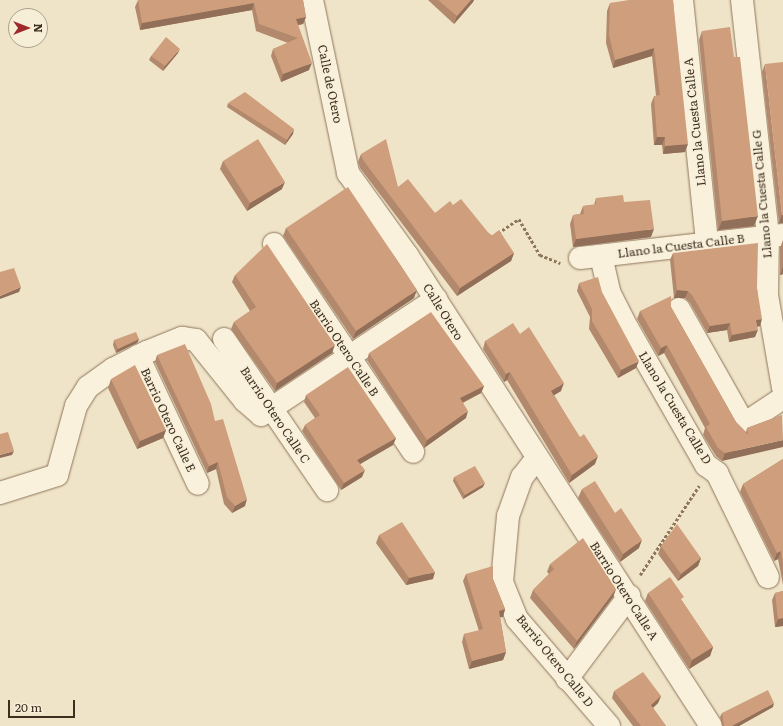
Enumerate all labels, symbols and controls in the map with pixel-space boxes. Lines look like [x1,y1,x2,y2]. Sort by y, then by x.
north arrow [8,8,48,48]
text: N [31,23,47,33]
street label: Calle de Otero [315,44,345,124]
street label: Llano la Cuesta Calle A [681,57,709,187]
street label: Llano la Cuesta Calle G [749,129,775,259]
street label: Llano la Cuesta Calle B [617,231,745,261]
street label: Calle Otero [420,281,466,343]
street label: Barrio Otero Calle B [306,297,382,399]
street label: Llano la Cuesta Calle D [636,349,714,467]
street label: Barrio Otero Calle C [237,364,313,466]
street label: Barrio Otero Calle E [138,366,198,474]
street label: Barrio Otero Calle A [587,539,661,643]
street label: Barrio Otero Calle D [513,612,597,710]
scale bar [10,692,77,718]
text: 20 m [15,698,42,716]

